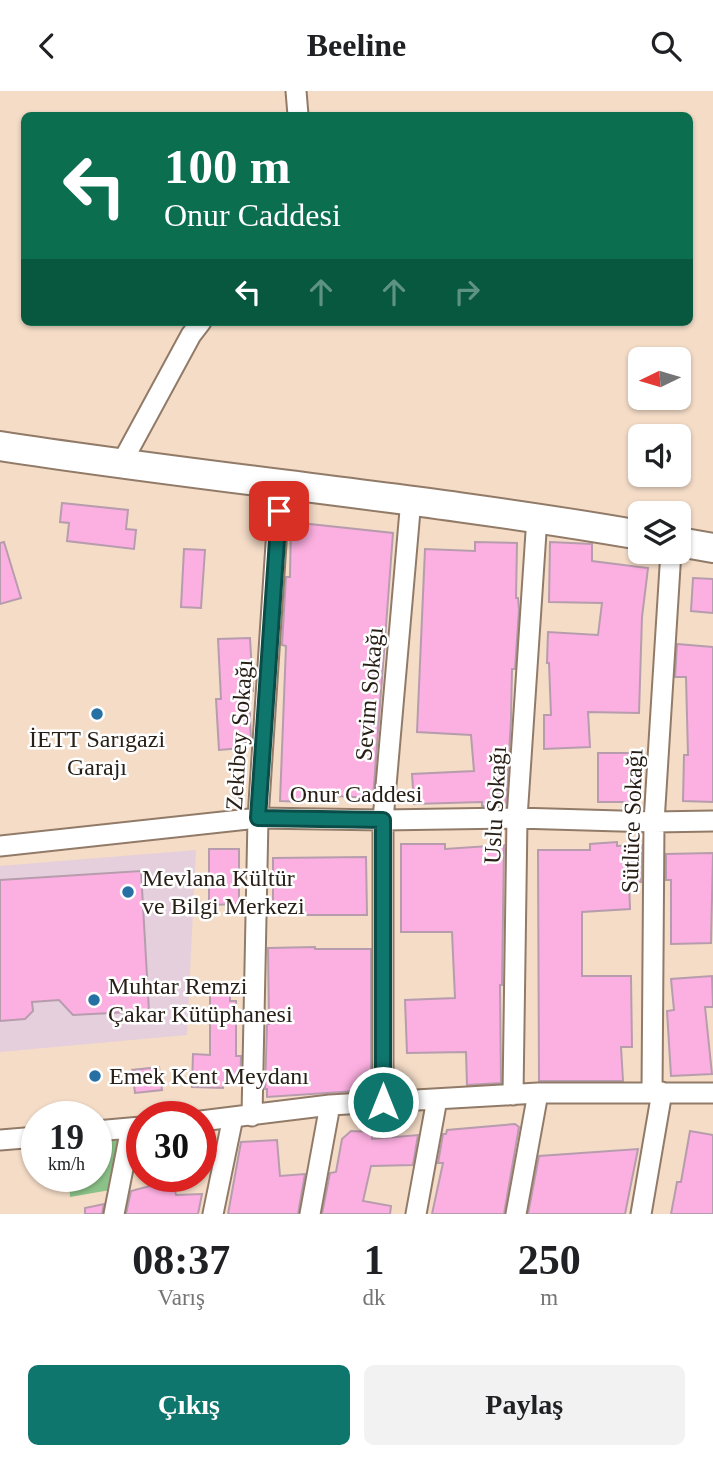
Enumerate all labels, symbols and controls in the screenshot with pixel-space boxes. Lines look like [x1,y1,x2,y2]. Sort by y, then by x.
icon: back [28,27,66,65]
text: Beeline [307,27,406,63]
icon: search [647,27,685,65]
text: 100 m [164,139,291,194]
icon: left [49,140,140,231]
text: Onur Caddesi [164,197,341,233]
icon: left [229,273,267,311]
icon: ahead [302,273,340,311]
icon: ahead [375,273,413,311]
icon: right [448,273,486,311]
north arrow [628,347,691,409]
map controls [628,347,691,564]
button: sound [628,424,691,487]
pin [249,481,309,541]
icon: arrive [260,492,298,530]
button: layers [628,501,691,564]
street label: Sevim Sokağı [350,626,388,762]
street label: Zekibey Sokağı [221,658,257,811]
marker: İETT Sarıgazi Garajı [89,706,105,722]
place label: İETT Sarıgazi Garajı [29,726,165,780]
street label: Uslu Sokağı [479,745,511,865]
street label: Sütlüce Sokağı [616,748,648,894]
street label: Onur Caddesi [290,781,423,807]
place label: Mevlana Kültür ve Bilgi Merkezi [142,865,305,919]
marker: Mevlana Kültür ve Bilgi Merkezi [120,884,136,900]
place label: Muhtar Remzi Çakar Kütüphanesi [108,973,293,1027]
marker: Muhtar Remzi Çakar Kütüphanesi [86,992,102,1008]
place label: Emek Kent Meydanı [109,1063,309,1089]
position arrow [346,1065,420,1139]
marker: Emek Kent Meydanı [87,1068,103,1084]
speed limit sign: 30 [126,1101,217,1192]
text: 19 [49,1118,84,1157]
text: km/h [48,1154,85,1174]
text: 08:37 [132,1237,230,1283]
text: 1 [364,1237,385,1283]
text: 250 [518,1237,581,1283]
text: Varış [158,1285,205,1310]
text: dk [363,1285,386,1310]
text: m [540,1285,558,1310]
button: Çıkış [28,1365,350,1445]
button: Paylaş [364,1365,685,1445]

